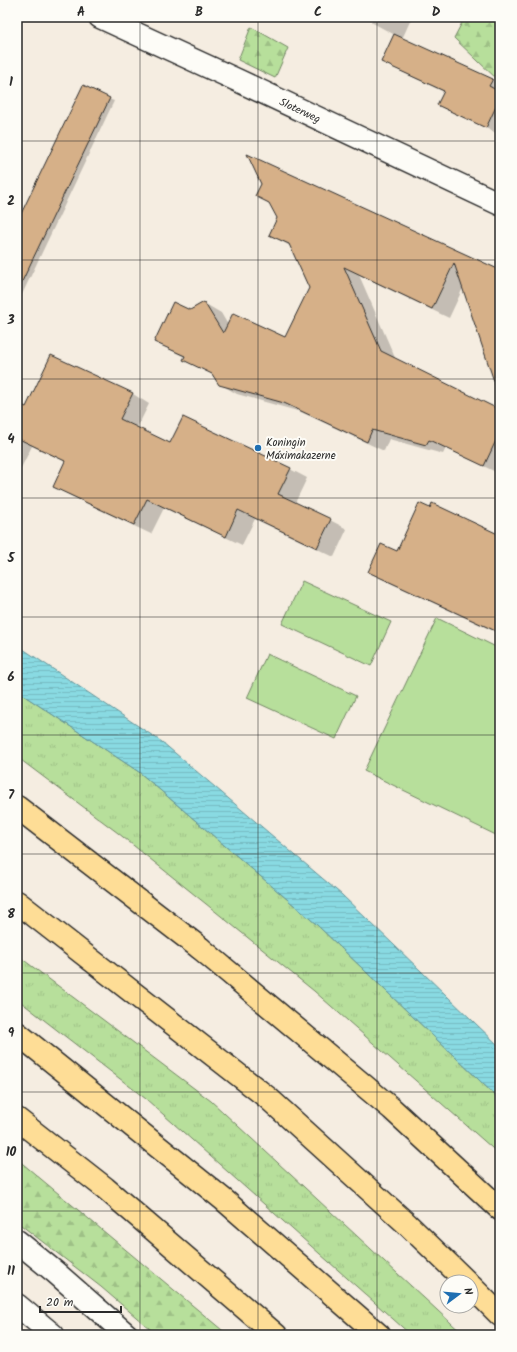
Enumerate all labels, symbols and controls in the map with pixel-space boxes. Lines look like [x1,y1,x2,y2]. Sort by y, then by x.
text: A [77,2,85,23]
text: B [195,2,203,23]
text: C [314,2,322,23]
text: D [432,2,441,23]
text: 1 [9,72,13,93]
street label: Sloterweg [276,93,323,128]
text: 2 [7,191,15,212]
text: 3 [6,310,15,331]
text: 4 [7,429,15,450]
place label: Koningin Máximakazerne [266,434,336,465]
marker: Koningin Máximakazerne [253,443,263,453]
text: 5 [7,548,16,569]
text: 6 [7,667,15,688]
text: 7 [8,785,15,806]
text: 8 [7,904,15,925]
text: 9 [8,1023,15,1044]
text: 10 [6,1142,17,1163]
text: 11 [7,1261,15,1282]
north arrow [439,1274,479,1314]
text: N [458,1286,477,1297]
scale bar [40,1288,121,1314]
text: 20 m [46,1293,74,1312]

